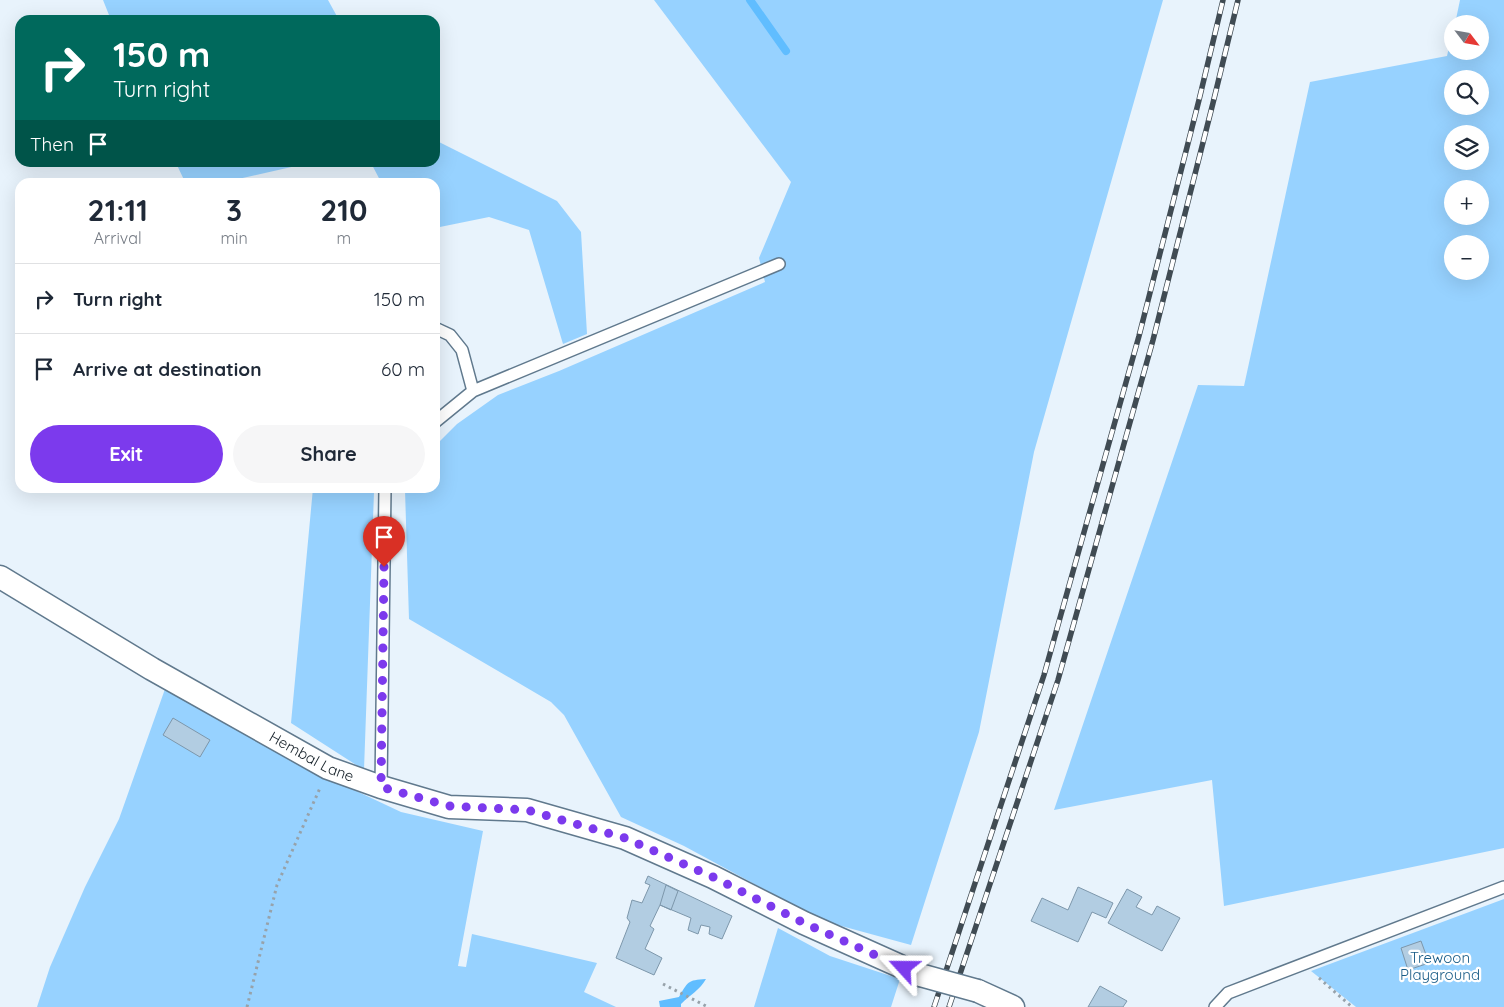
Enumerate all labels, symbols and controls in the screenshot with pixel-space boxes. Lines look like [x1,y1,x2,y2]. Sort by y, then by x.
north arrow [1444,15,1489,60]
map controls [1444,15,1489,280]
text: 150 m [113,32,210,76]
icon: right [30,35,95,100]
button: search [1444,70,1489,115]
text: Turn right [113,75,210,103]
button: layers [1444,125,1489,170]
icon: arrive [84,130,112,158]
text: Then [30,132,74,156]
button: + [1444,180,1489,225]
text: 21:11 [88,191,148,229]
text: 3 [226,191,242,229]
text: 210 [320,191,367,229]
text: Arrival [94,228,142,248]
text: min [220,228,248,248]
text: m [337,228,351,248]
button: − [1444,235,1489,280]
icon: right [30,285,58,313]
text: Turn right [73,287,162,311]
text: 150 m [374,287,425,311]
icon: arrive [30,355,58,383]
text: Arrive at destination [73,357,262,381]
text: 60 m [381,357,425,381]
button: Exit [30,425,223,483]
button: Share [233,425,425,483]
pin [363,516,405,567]
icon: arrive [370,523,398,551]
street label: Hembal Lane [266,727,357,786]
position arrow [877,941,929,993]
park label: Trewoon Playground [1400,948,1480,984]

